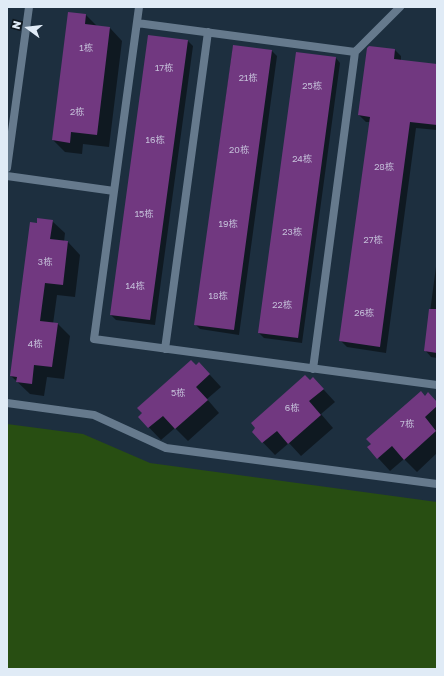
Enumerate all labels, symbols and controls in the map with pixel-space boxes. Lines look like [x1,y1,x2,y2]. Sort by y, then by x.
north arrow [8,8,48,48]
text: N [9,19,23,30]
house number: 1栋 [79,43,93,53]
house number: 17栋 [155,63,173,73]
house number: 21栋 [239,73,257,83]
house number: 25栋 [302,81,322,91]
house number: 2栋 [70,107,84,117]
house number: 16栋 [146,135,164,145]
house number: 20栋 [229,145,249,155]
house number: 24栋 [292,154,312,164]
house number: 28栋 [374,162,394,172]
house number: 15栋 [135,209,153,219]
house number: 19栋 [219,219,237,229]
house number: 23栋 [282,227,302,237]
house number: 27栋 [364,235,382,245]
house number: 3栋 [38,257,52,267]
house number: 14栋 [126,281,144,291]
house number: 18栋 [209,291,227,301]
house number: 22栋 [272,300,292,310]
house number: 26栋 [354,308,374,318]
house number: 4栋 [28,339,42,349]
house number: 5栋 [171,388,185,398]
house number: 6栋 [285,403,299,413]
house number: 7栋 [400,419,414,429]

